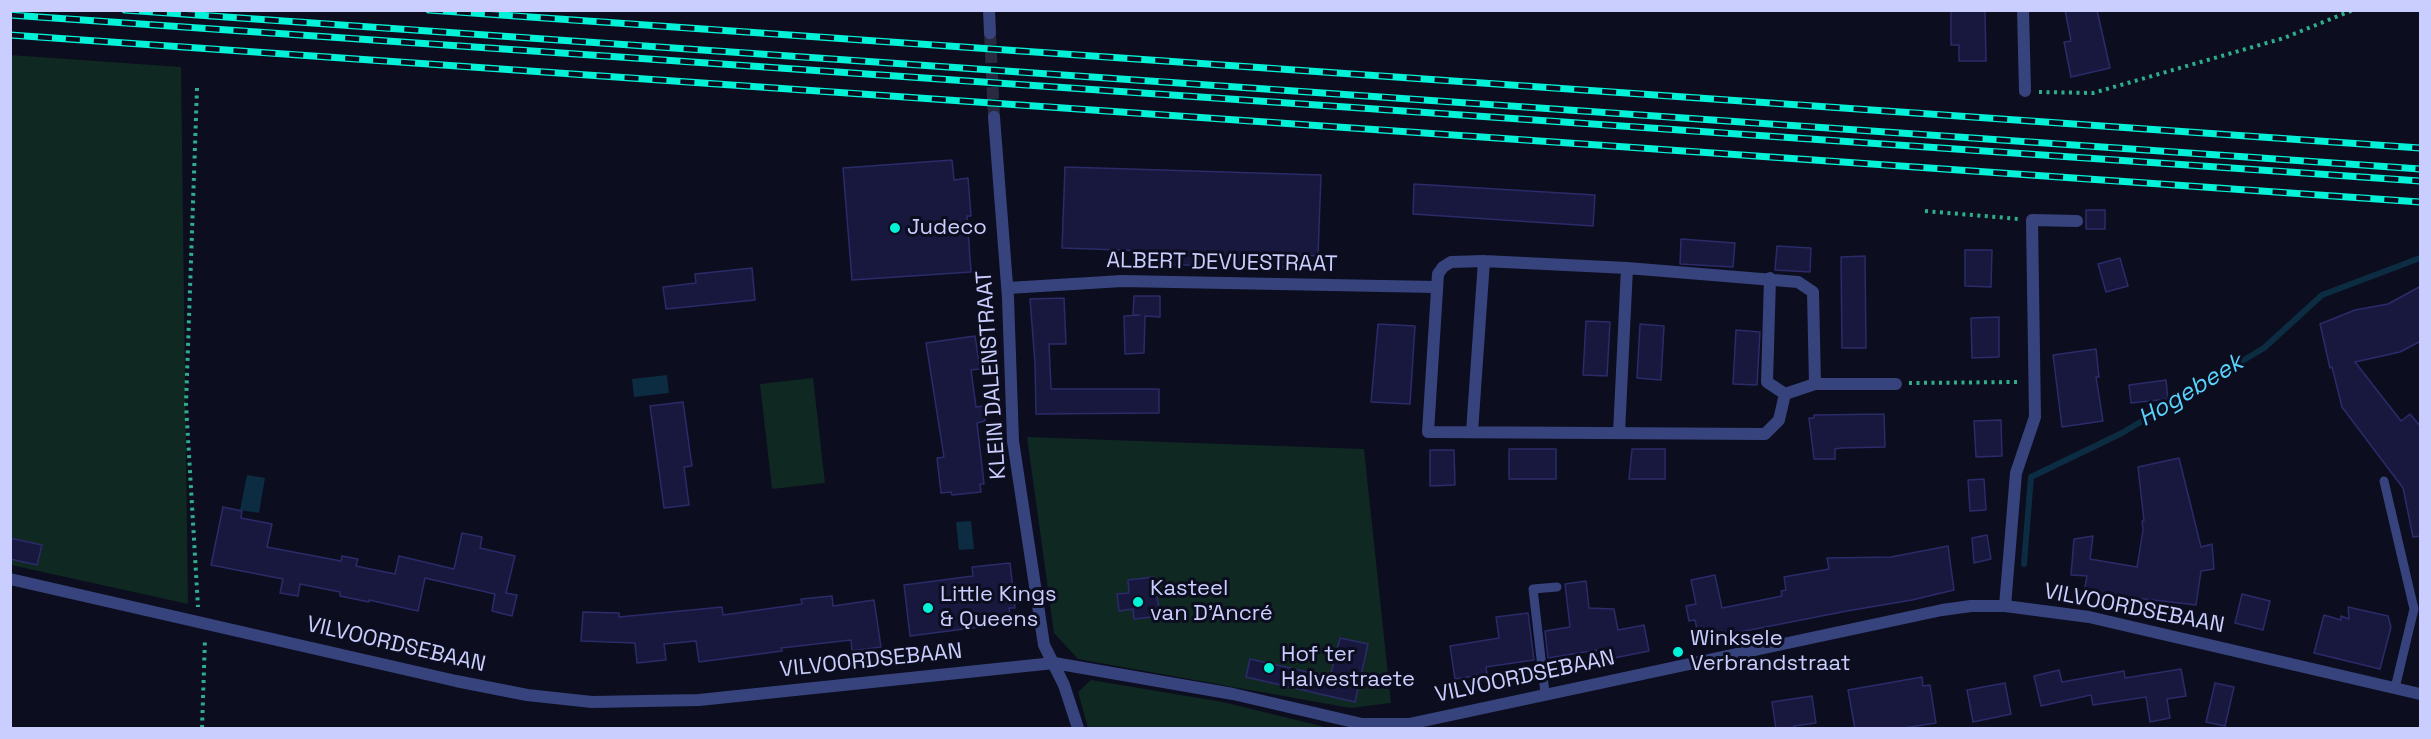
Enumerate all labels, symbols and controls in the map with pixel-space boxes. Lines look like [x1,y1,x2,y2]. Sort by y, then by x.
place label: Judeco [907,215,987,241]
marker: Judeco [888,221,902,235]
street label: ALBERT DEVUESTRAAT [1106,248,1338,278]
street label: KLEIN DALENSTRAAT [972,270,1012,480]
water label: Hogebeek [2133,349,2249,433]
place label: Kasteel van D'Ancré [1150,576,1273,628]
street label: VILVOORDSEBAAN [2042,579,2226,639]
place label: Little Kings & Queens [940,582,1057,634]
marker: Kasteel van D'Ancré [1131,595,1145,609]
marker: Little Kings & Queens [921,601,935,615]
street label: VILVOORDSEBAAN [304,612,488,678]
place label: Winksele Verbrandstraat [1690,626,1851,678]
street label: VILVOORDSEBAAN [779,638,963,684]
place label: Hof ter Halvestraete [1281,642,1415,694]
street label: VILVOORDSEBAAN [1433,645,1617,709]
marker: Winksele Verbrandstraat [1671,645,1685,659]
marker: Hof ter Halvestraete [1262,661,1276,675]

